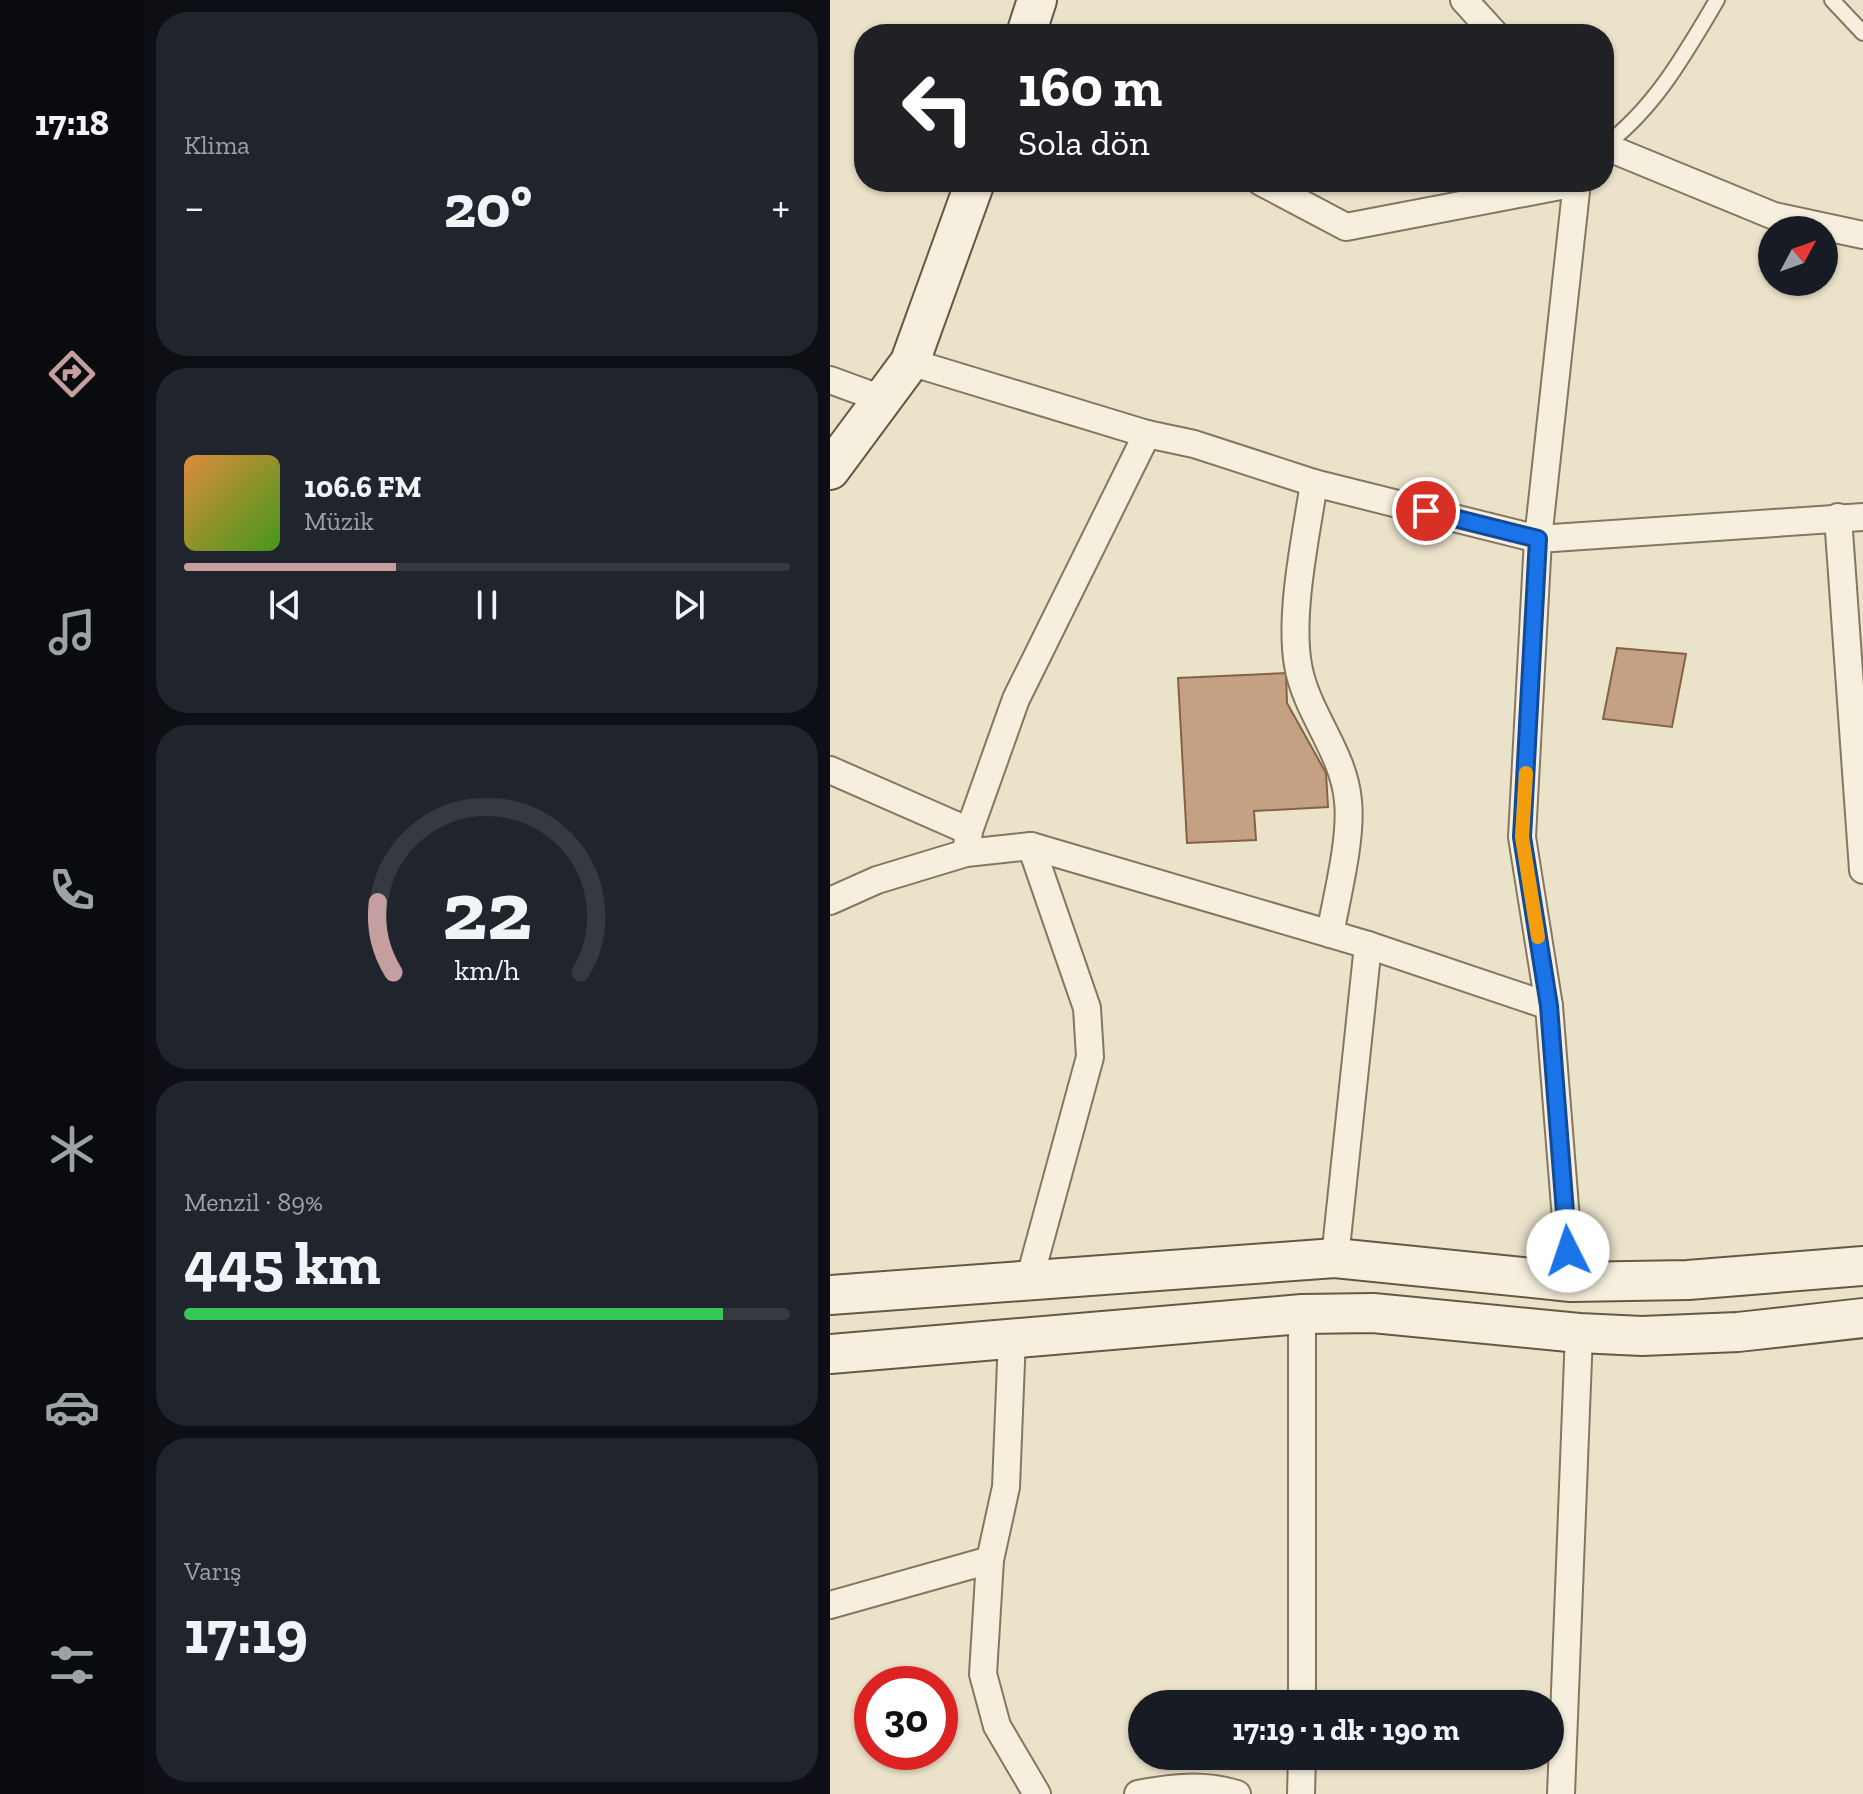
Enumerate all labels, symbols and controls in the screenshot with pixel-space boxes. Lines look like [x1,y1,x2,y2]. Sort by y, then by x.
text: 160 m [1018,53,1162,120]
icon: left [886,56,990,160]
text: 17:18 [35,101,109,144]
text: Sola dön [1018,121,1150,164]
text: Klima [184,129,250,161]
text: 20° [444,170,532,242]
text: − [184,180,205,233]
text: + [771,180,790,233]
north arrow [1758,216,1838,296]
map controls [1758,216,1838,296]
icon: directions [44,346,100,402]
text: 106.6 FM [304,469,422,505]
pin [1392,477,1460,545]
icon: arrive [1404,489,1448,533]
text: Müzik [304,505,374,537]
icon: previous [263,583,307,627]
icon: pause [465,583,509,627]
icon: next [667,583,711,627]
icon: music [44,604,100,660]
text: 22 [442,860,532,960]
icon: phone [44,862,100,918]
text: km/h [454,953,520,987]
icon: climate [44,1121,100,1177]
text: Menzil · 89% [184,1186,323,1218]
position arrow [1526,1209,1610,1293]
text: 445 km [184,1227,381,1299]
icon: car [44,1379,100,1435]
text: Varış [184,1555,241,1587]
text: 17:19 [184,1596,308,1668]
icon: filters [44,1637,100,1693]
speed limit sign: 30 [854,1666,958,1770]
text: 17:19 · 1 dk · 190 m [1233,1712,1459,1748]

